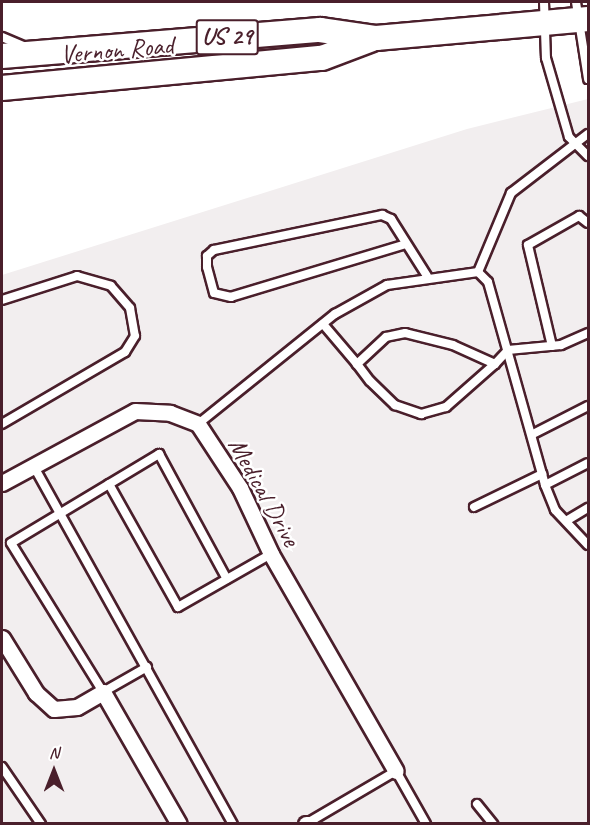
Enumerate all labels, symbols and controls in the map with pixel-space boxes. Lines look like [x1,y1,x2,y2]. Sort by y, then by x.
road number: US 29 [196,16,258,58]
street label: Vernon Road [60,30,174,70]
street label: Medical Drive [221,432,307,552]
north arrow [24,741,84,801]
text: N [49,743,59,763]

